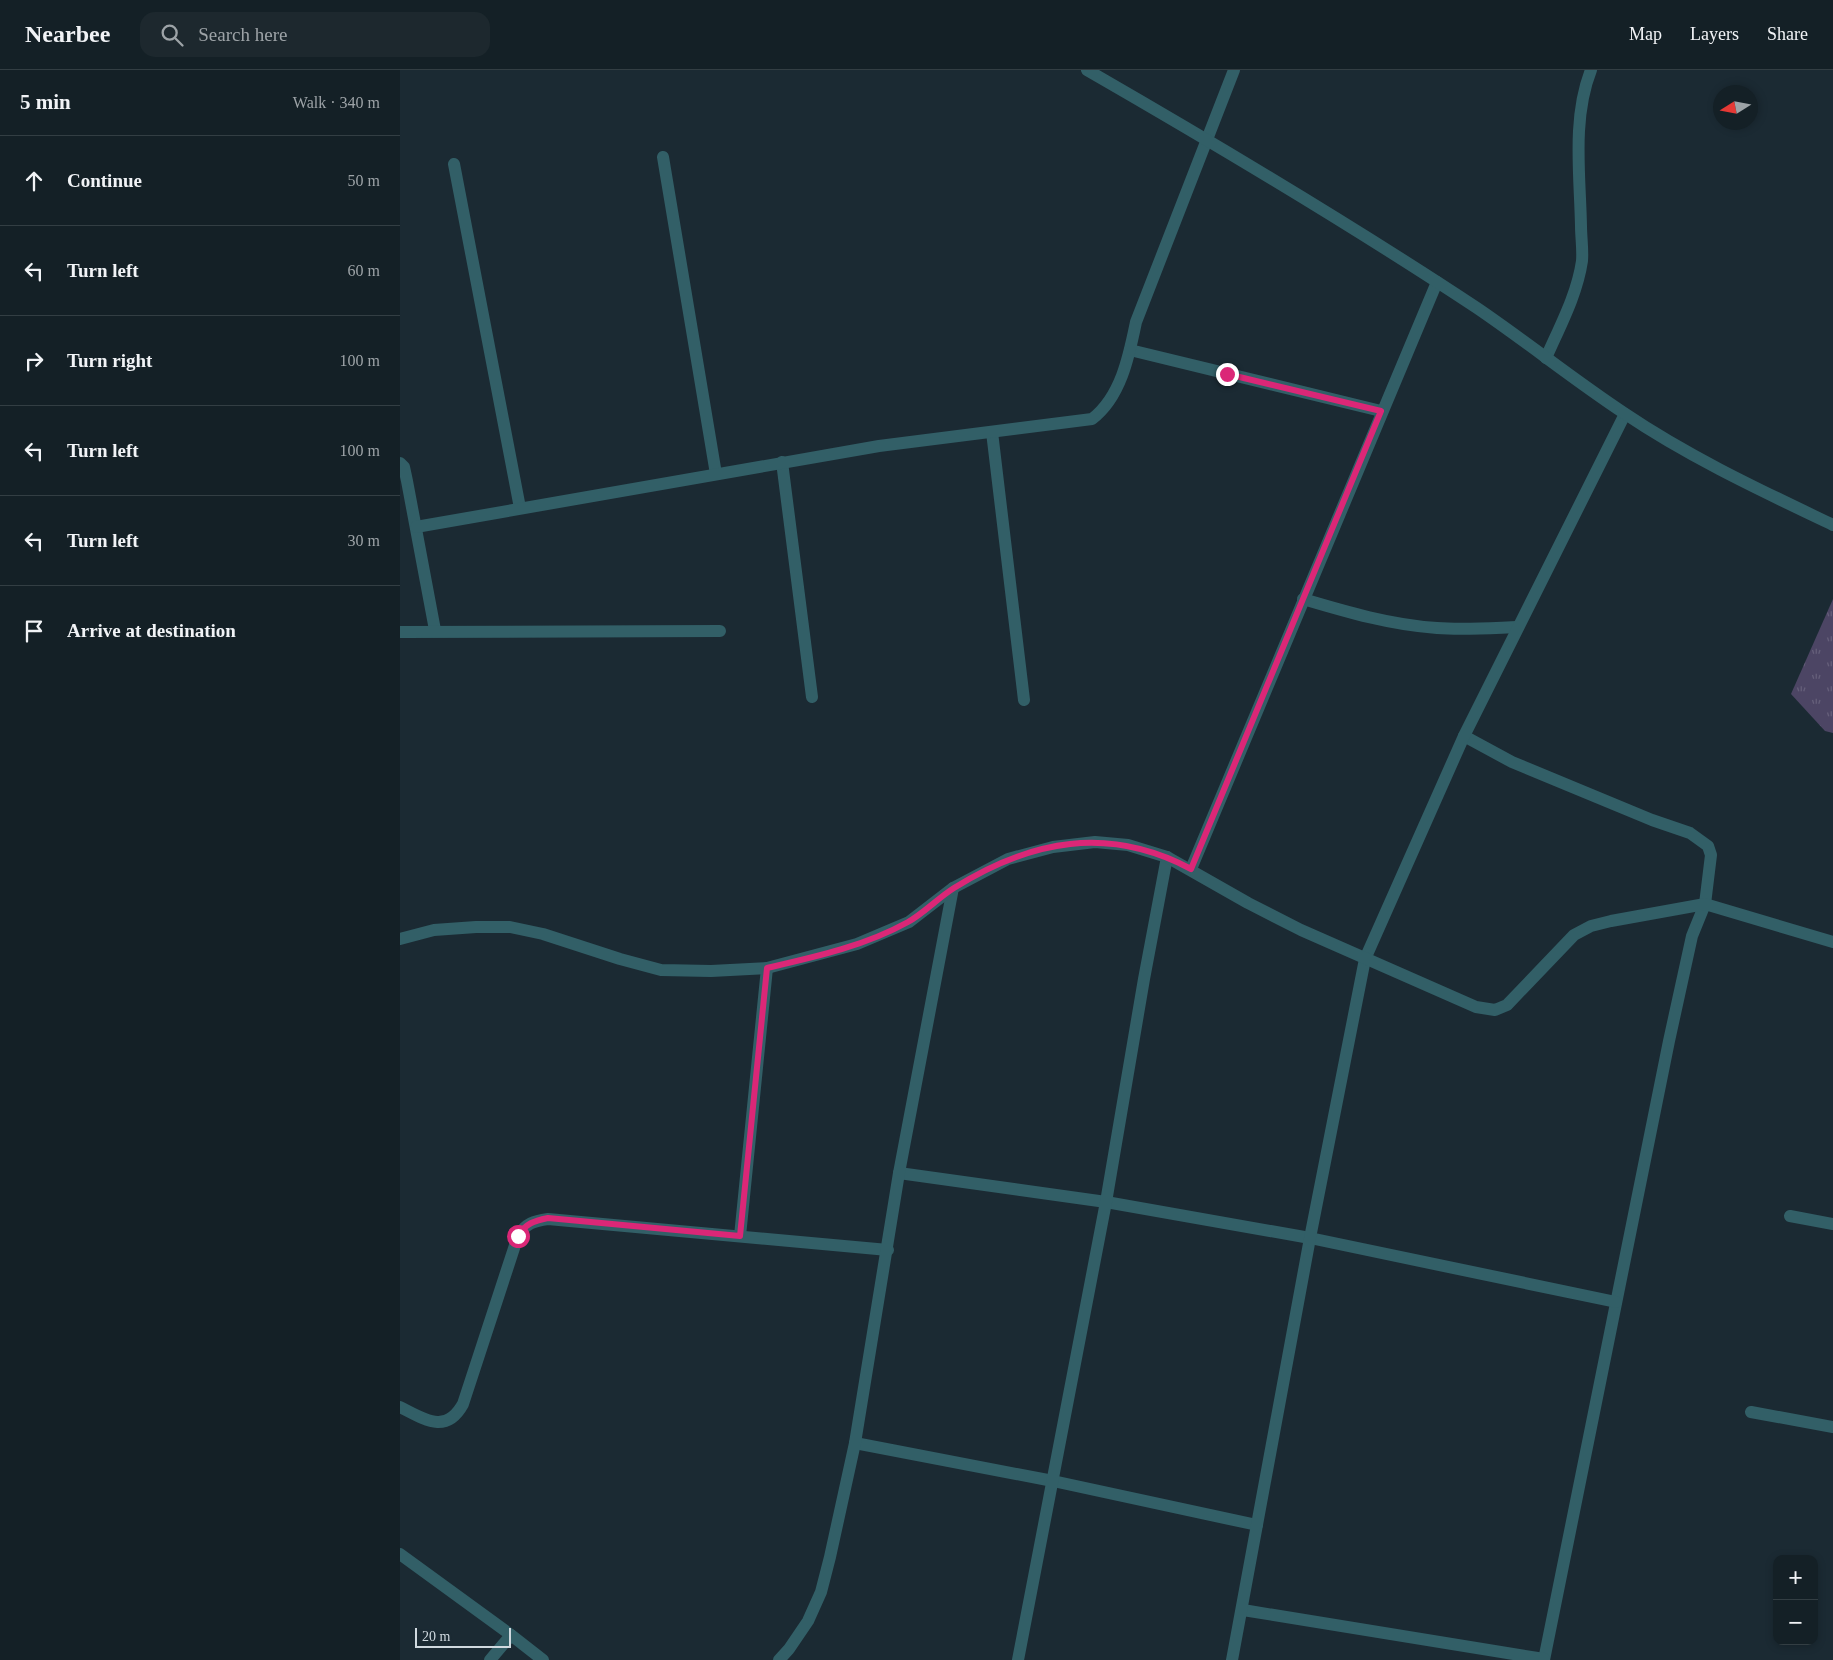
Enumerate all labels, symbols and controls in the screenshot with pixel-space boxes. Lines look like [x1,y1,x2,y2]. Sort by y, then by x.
search box [140,12,490,57]
text: Nearbee [25,21,110,47]
icon: search [158,21,186,49]
text: Search here [198,24,287,45]
text: Map [1629,24,1662,44]
text: Layers [1690,24,1739,44]
text: Share [1767,24,1808,44]
north arrow [1713,85,1758,130]
text: 5 min [20,90,71,114]
text: Walk · 340 m [293,94,380,111]
icon: ahead [20,167,48,195]
text: Continue [67,170,142,191]
text: 50 m [348,172,380,189]
icon: left [20,257,48,285]
text: Turn left [67,260,139,281]
text: 60 m [348,262,380,279]
icon: right [20,347,48,375]
text: Turn right [67,350,152,371]
text: 100 m [340,352,380,369]
route end [1216,363,1239,386]
icon: left [20,437,48,465]
text: Turn left [67,440,139,461]
text: 100 m [340,442,380,459]
icon: left [20,527,48,555]
text: Turn left [67,530,139,551]
text: 30 m [348,532,380,549]
icon: arrive [20,617,48,645]
text: Arrive at destination [67,620,236,641]
route start [507,1225,530,1248]
map controls [1773,1555,1818,1645]
button: + [1773,1555,1818,1600]
button: − [1773,1600,1818,1645]
scale bar [415,1625,511,1648]
text: 20 m [422,1629,450,1644]

